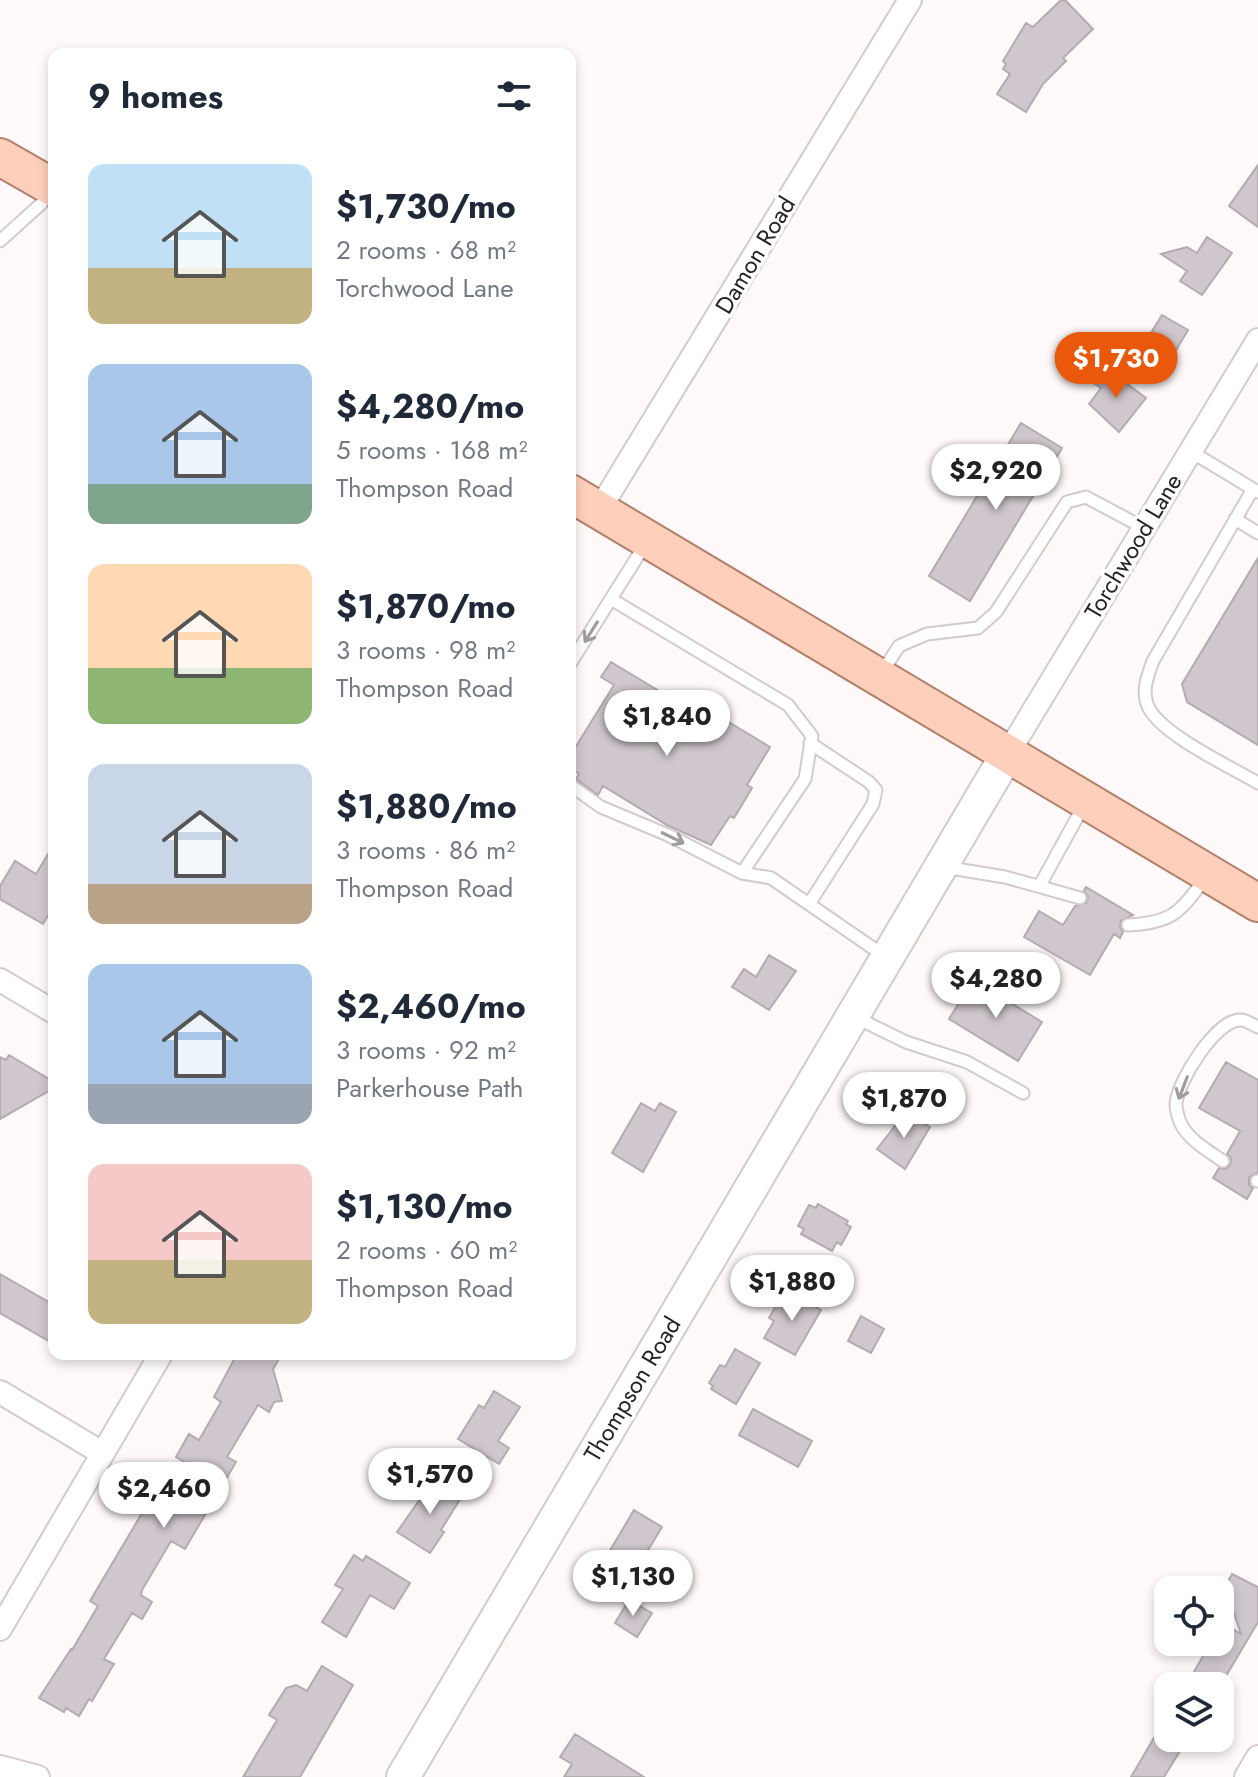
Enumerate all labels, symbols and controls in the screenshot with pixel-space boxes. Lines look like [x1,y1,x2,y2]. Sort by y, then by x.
text: 9 homes [88,72,223,121]
icon: filters [492,74,536,118]
text: $1,730/mo [336,182,516,231]
street label: Damon Road [706,190,804,320]
icon: home [152,196,248,292]
text: 2 rooms · 68 m² [336,231,516,269]
text: Torchwood Lane [336,269,514,307]
pin: $1,730 [1051,332,1181,400]
text: $1,730 [1073,339,1159,377]
text: $4,280/mo [336,382,524,431]
icon: home [152,396,248,492]
text: 5 rooms · 168 m² [336,431,528,469]
pin: $2,920 [931,444,1061,512]
text: $2,920 [949,451,1043,489]
street label: Torchwood Lane [1076,467,1190,625]
text: Thompson Road [336,469,513,507]
text: $1,870/mo [336,582,516,631]
icon: home [152,596,248,692]
one-way arrow [582,620,598,643]
text: 3 rooms · 98 m² [336,631,515,669]
text: Thompson Road [336,669,513,707]
pin: $1,840 [602,690,732,758]
text: $1,840 [622,697,712,735]
text: $1,880/mo [336,782,517,831]
icon: home [152,796,248,892]
text: 3 rooms · 86 m² [336,831,515,869]
one-way arrow [660,831,684,846]
text: Thompson Road [336,869,513,907]
pin: $4,280 [931,952,1061,1020]
text: $4,280 [949,959,1043,997]
text: $2,460/mo [336,982,526,1031]
icon: home [152,996,248,1092]
text: 3 rooms · 92 m² [336,1031,516,1069]
text: Parkerhouse Path [336,1069,523,1107]
pin: $1,870 [839,1072,969,1140]
one-way arrow [1174,1075,1189,1100]
text: $1,870 [861,1079,947,1117]
text: $1,130/mo [336,1182,513,1231]
icon: home [152,1196,248,1292]
text: 2 rooms · 60 m² [336,1231,517,1269]
pin: $1,880 [727,1255,857,1323]
text: $1,880 [748,1262,836,1300]
text: Thompson Road [336,1269,513,1307]
street label: Thompson Road [575,1310,689,1468]
pin: $1,570 [365,1448,495,1516]
text: $1,570 [386,1455,474,1493]
pin: $2,460 [99,1462,229,1530]
text: $2,460 [117,1469,211,1507]
pin: $1,130 [568,1550,698,1618]
text: $1,130 [591,1557,675,1595]
map controls [1154,1576,1234,1752]
button: locate [1154,1576,1234,1656]
button: layers [1154,1672,1234,1752]

